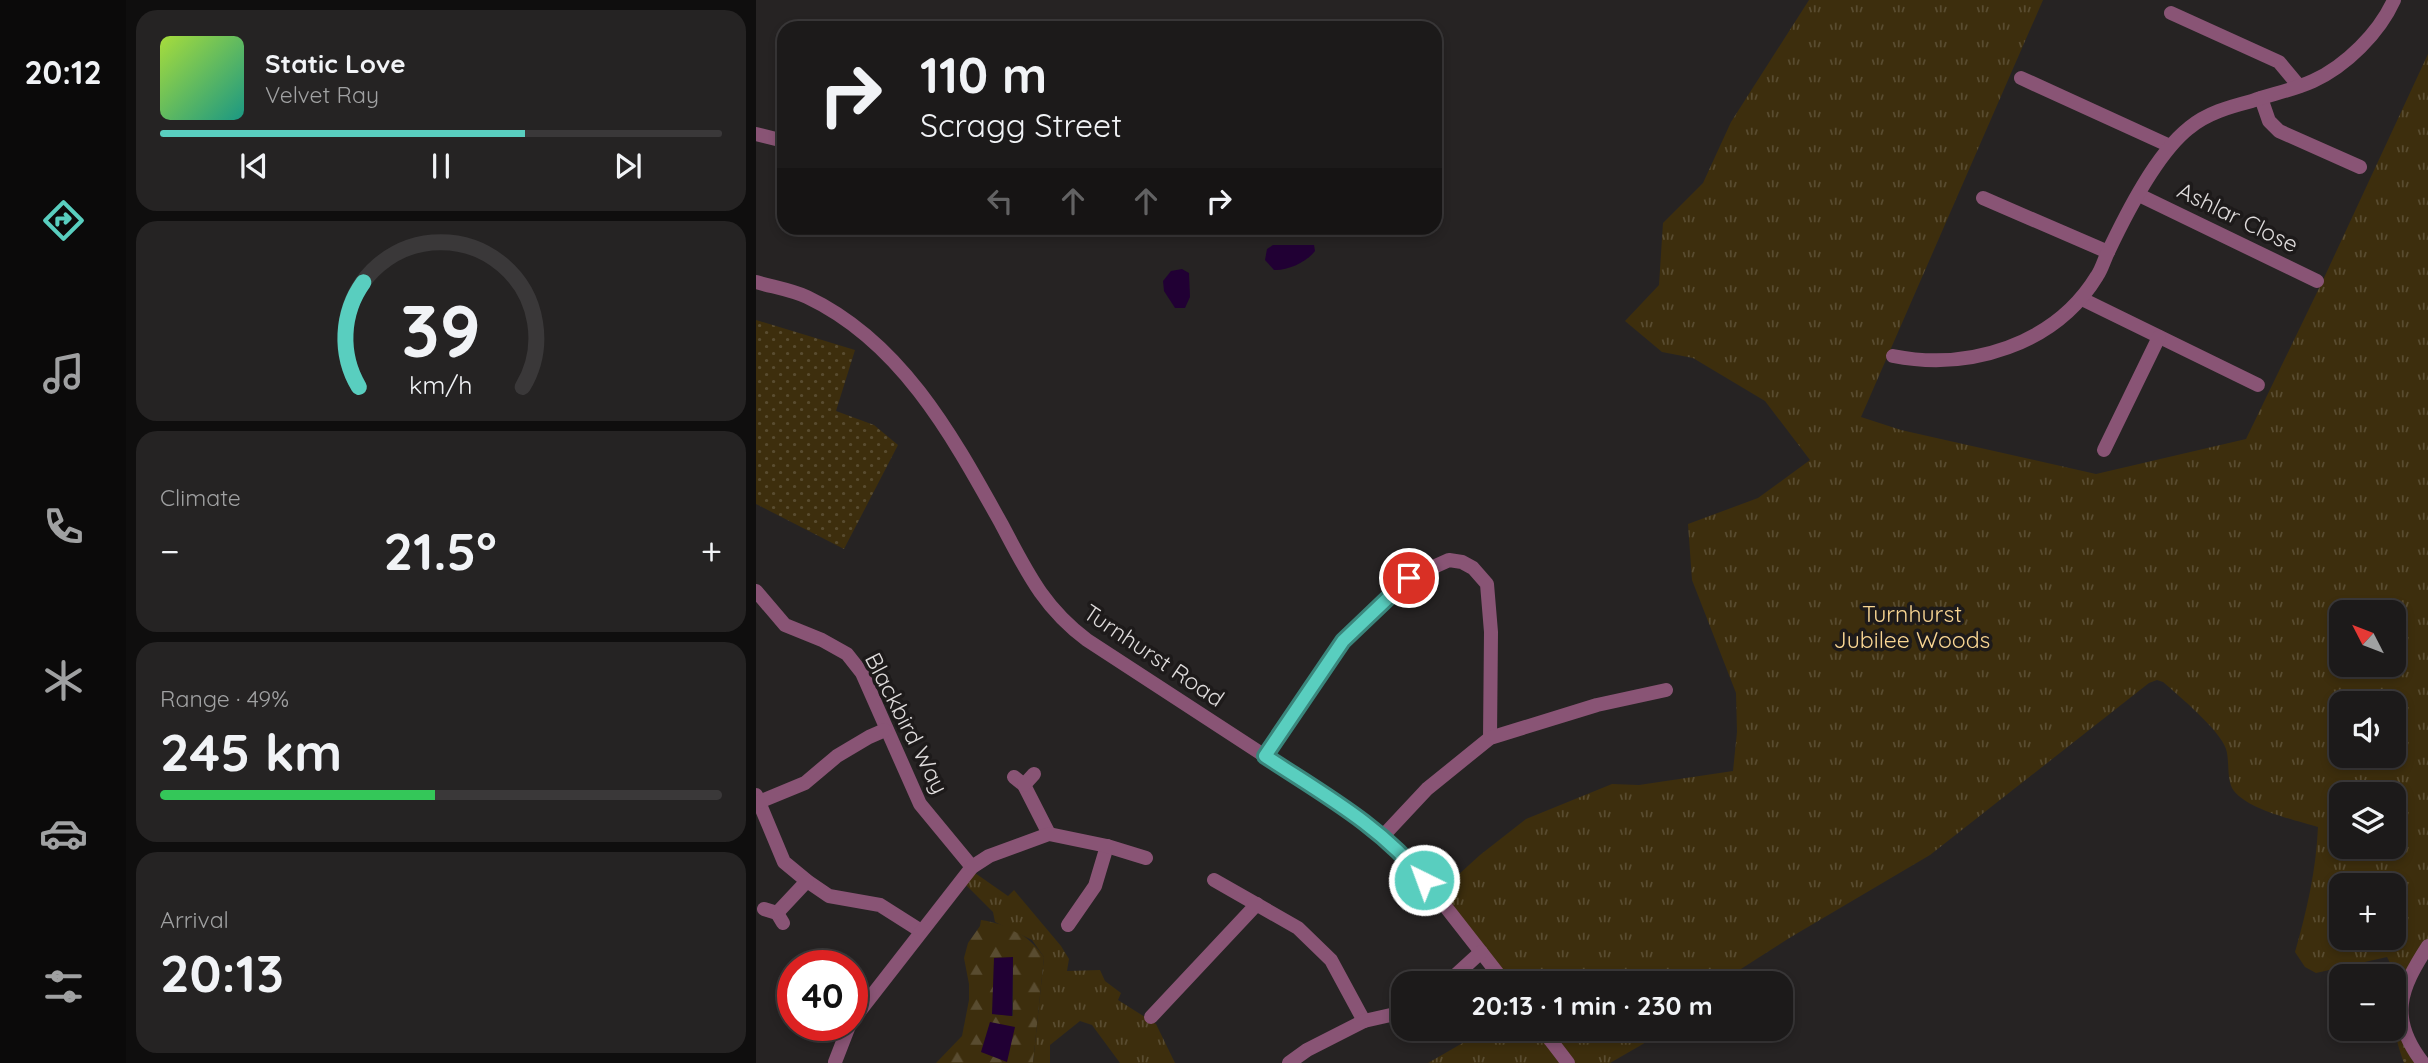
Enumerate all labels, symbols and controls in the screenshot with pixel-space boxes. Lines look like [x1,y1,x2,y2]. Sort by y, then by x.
text: 110 m [920,44,1047,105]
text: Static Love [265,47,406,80]
icon: right [805,49,896,140]
text: 20:12 [24,52,102,92]
text: Velvet Ray [265,80,379,109]
text: Scragg Street [920,105,1122,145]
icon: previous [235,147,273,185]
icon: pause [422,147,460,185]
icon: next [609,147,647,185]
street label: Ashlar Close [2173,175,2303,259]
icon: left [981,182,1019,220]
icon: ahead [1054,182,1092,220]
icon: ahead [1127,182,1165,220]
icon: right [1200,182,1238,220]
icon: directions [39,196,88,245]
text: 39 [401,284,481,375]
icon: music [39,349,88,398]
text: km/h [409,369,473,400]
text: Climate [160,483,241,512]
icon: phone [39,502,88,551]
text: 21.5° [384,518,497,583]
text: − [160,527,180,575]
text: + [701,527,722,575]
pin [1379,548,1439,608]
icon: arrive [1390,559,1428,597]
street label: Turnhurst Road [1078,597,1230,713]
park label: Turnhurst Jubilee Woods [1834,599,1990,654]
north arrow [2329,600,2406,677]
map controls [2329,600,2406,1041]
street label: Blackbird Way [859,648,955,798]
icon: climate [39,656,88,705]
text: Range · 49% [160,684,289,713]
button: sound [2329,691,2406,768]
text: 245 km [160,719,342,784]
button: layers [2329,782,2406,859]
icon: car [39,809,88,858]
position arrow [1387,843,1461,917]
button: + [2329,873,2406,950]
text: Arrival [160,905,229,934]
text: 20:13 [160,940,284,1005]
speed limit sign: 40 [777,950,868,1041]
icon: filters [39,962,88,1011]
button: − [2329,964,2406,1041]
text: 20:13 · 1 min · 230 m [1471,989,1713,1022]

